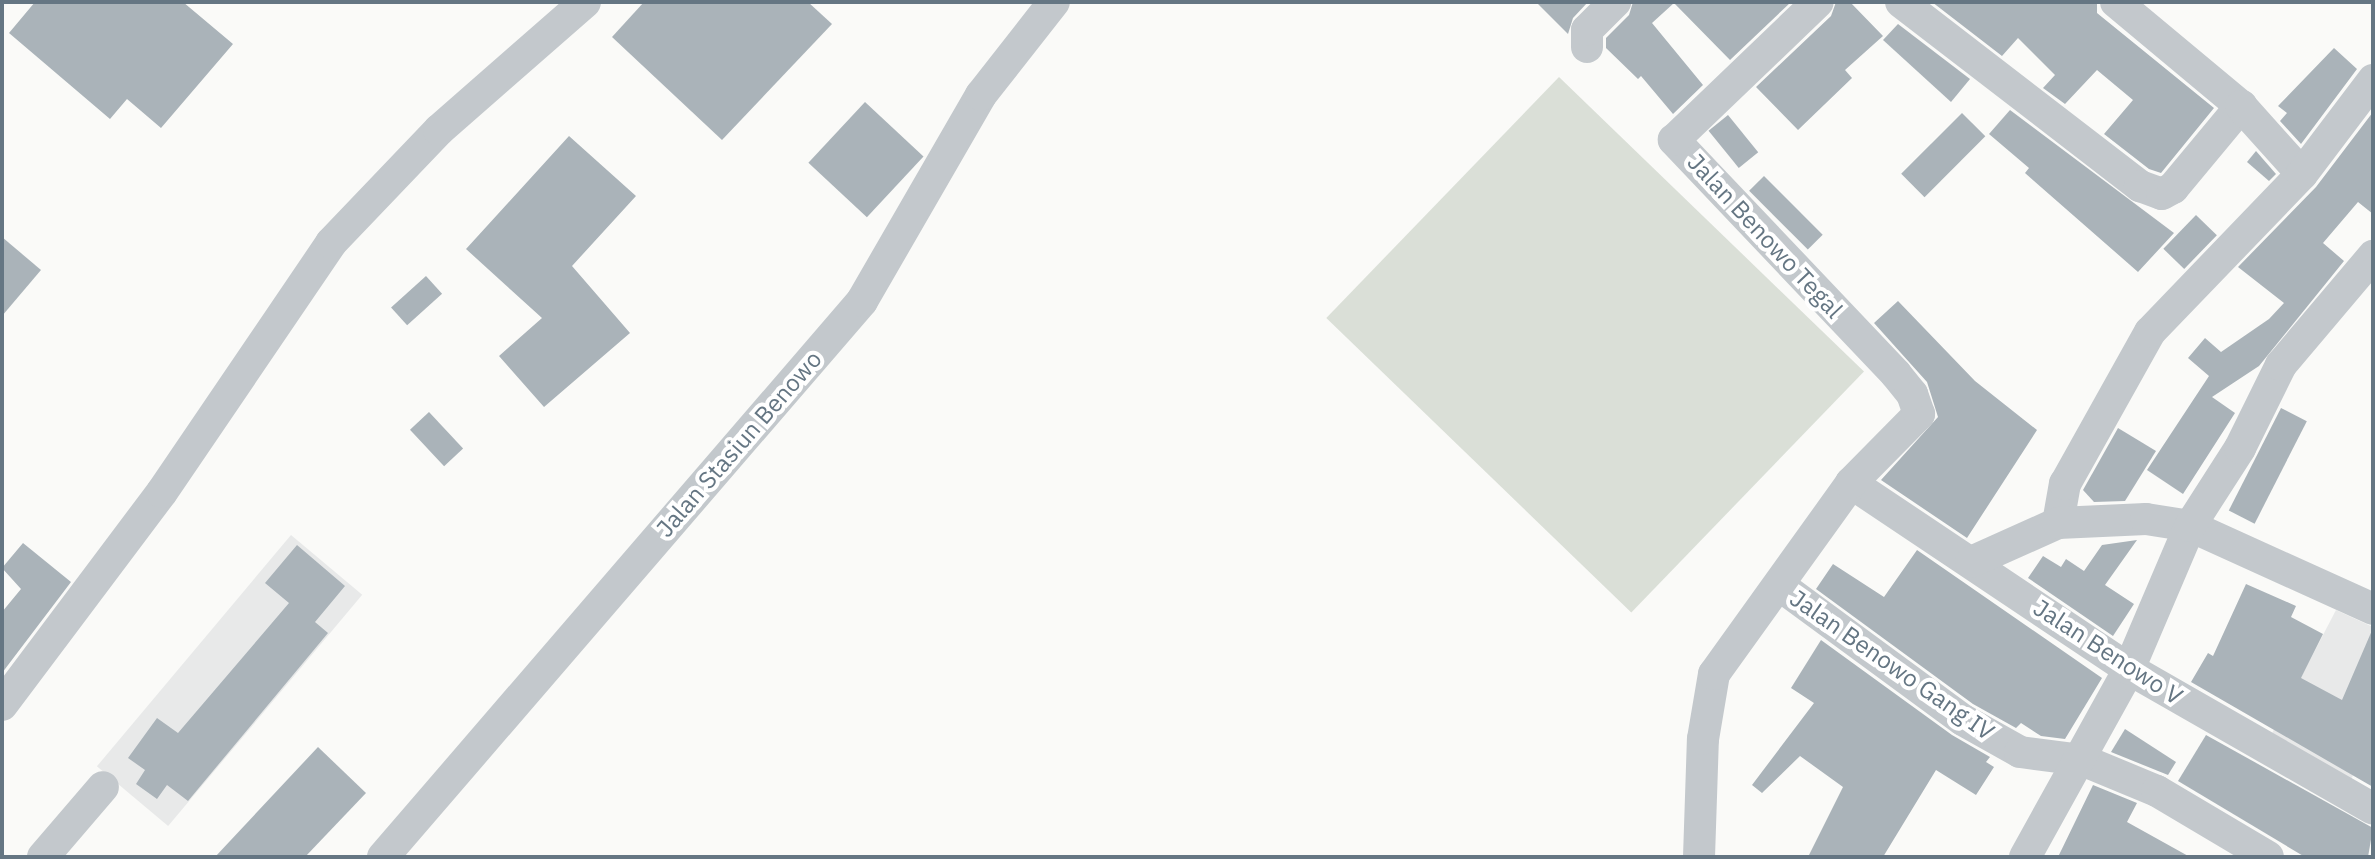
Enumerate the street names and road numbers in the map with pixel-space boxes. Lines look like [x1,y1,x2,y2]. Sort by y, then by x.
street label: Jalan Benowo Tegal [1681,148,1849,324]
street label: Jalan Stasiun Benowo [650,345,828,543]
street label: Jalan Benowo Gang IV [1784,584,2000,746]
street label: Jalan Benowo V [2028,593,2188,711]

